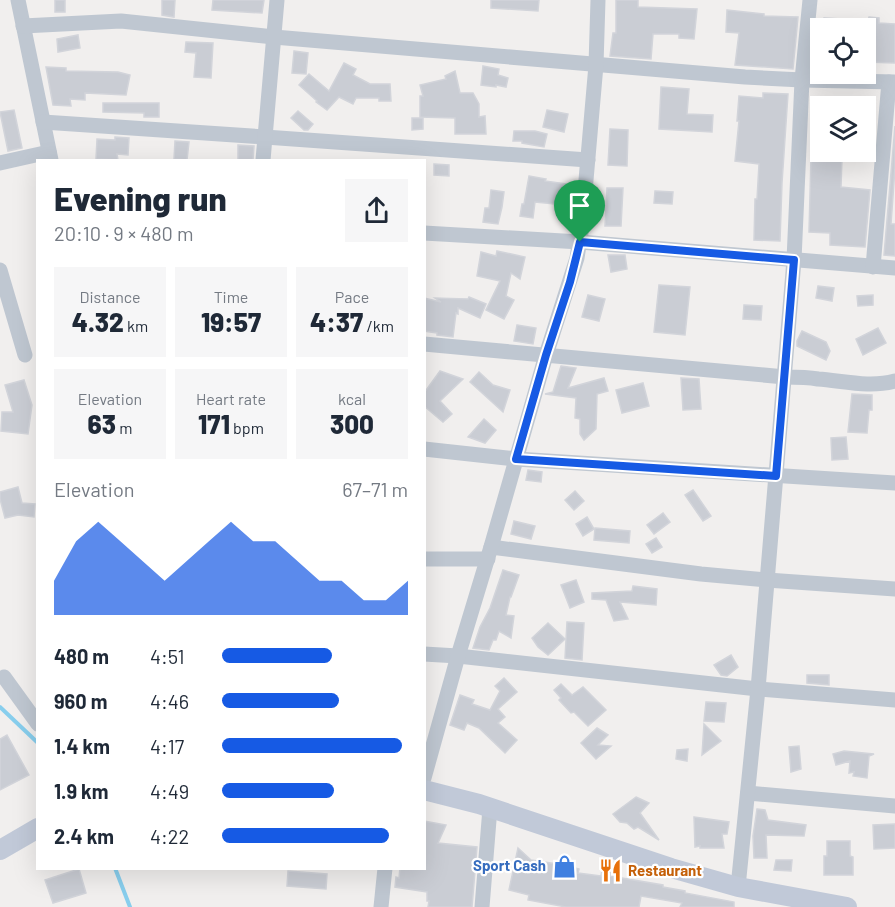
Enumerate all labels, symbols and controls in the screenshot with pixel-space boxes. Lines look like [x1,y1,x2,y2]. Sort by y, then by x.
map controls [810,18,876,162]
button: locate [810,18,876,84]
button: layers [810,96,876,162]
text: Evening run [54,178,227,218]
button: share [345,179,408,242]
pin [554,180,605,242]
icon: arrive [563,189,596,222]
text: 20:10 · 9 × 480 m [54,221,193,245]
text: Distance [80,287,140,306]
text: Time [214,287,248,306]
text: Pace [335,287,369,306]
text: 4.32 [72,306,124,337]
text: 19:57 [201,306,261,337]
text: 4:37 [310,306,363,337]
text: km [124,316,148,335]
text: /km [363,316,394,335]
text: Elevation [78,389,142,408]
text: Heart rate [196,389,266,408]
text: kcal [338,389,366,408]
text: 63 [88,408,116,439]
text: 171 [198,408,230,439]
text: 300 [330,408,374,439]
text: m [116,418,132,437]
text: bpm [230,418,264,437]
text: Elevation [54,477,135,501]
text: 67–71 m [342,477,408,501]
text: 480 m [54,644,109,668]
text: 4:51 [150,644,185,668]
text: 960 m [54,689,107,713]
text: 4:46 [150,689,189,713]
text: 1.4 km [54,734,110,758]
text: 4:17 [150,734,184,758]
text: 1.9 km [54,779,108,803]
text: 4:49 [150,779,189,803]
text: 2.4 km [54,824,114,848]
text: 4:22 [150,824,189,848]
shop icon: Sport Cash [551,853,577,879]
place label: Sport Cash [473,856,546,874]
restaurant icon: Restaurant [597,858,623,884]
place label: Restaurant [628,861,702,879]

